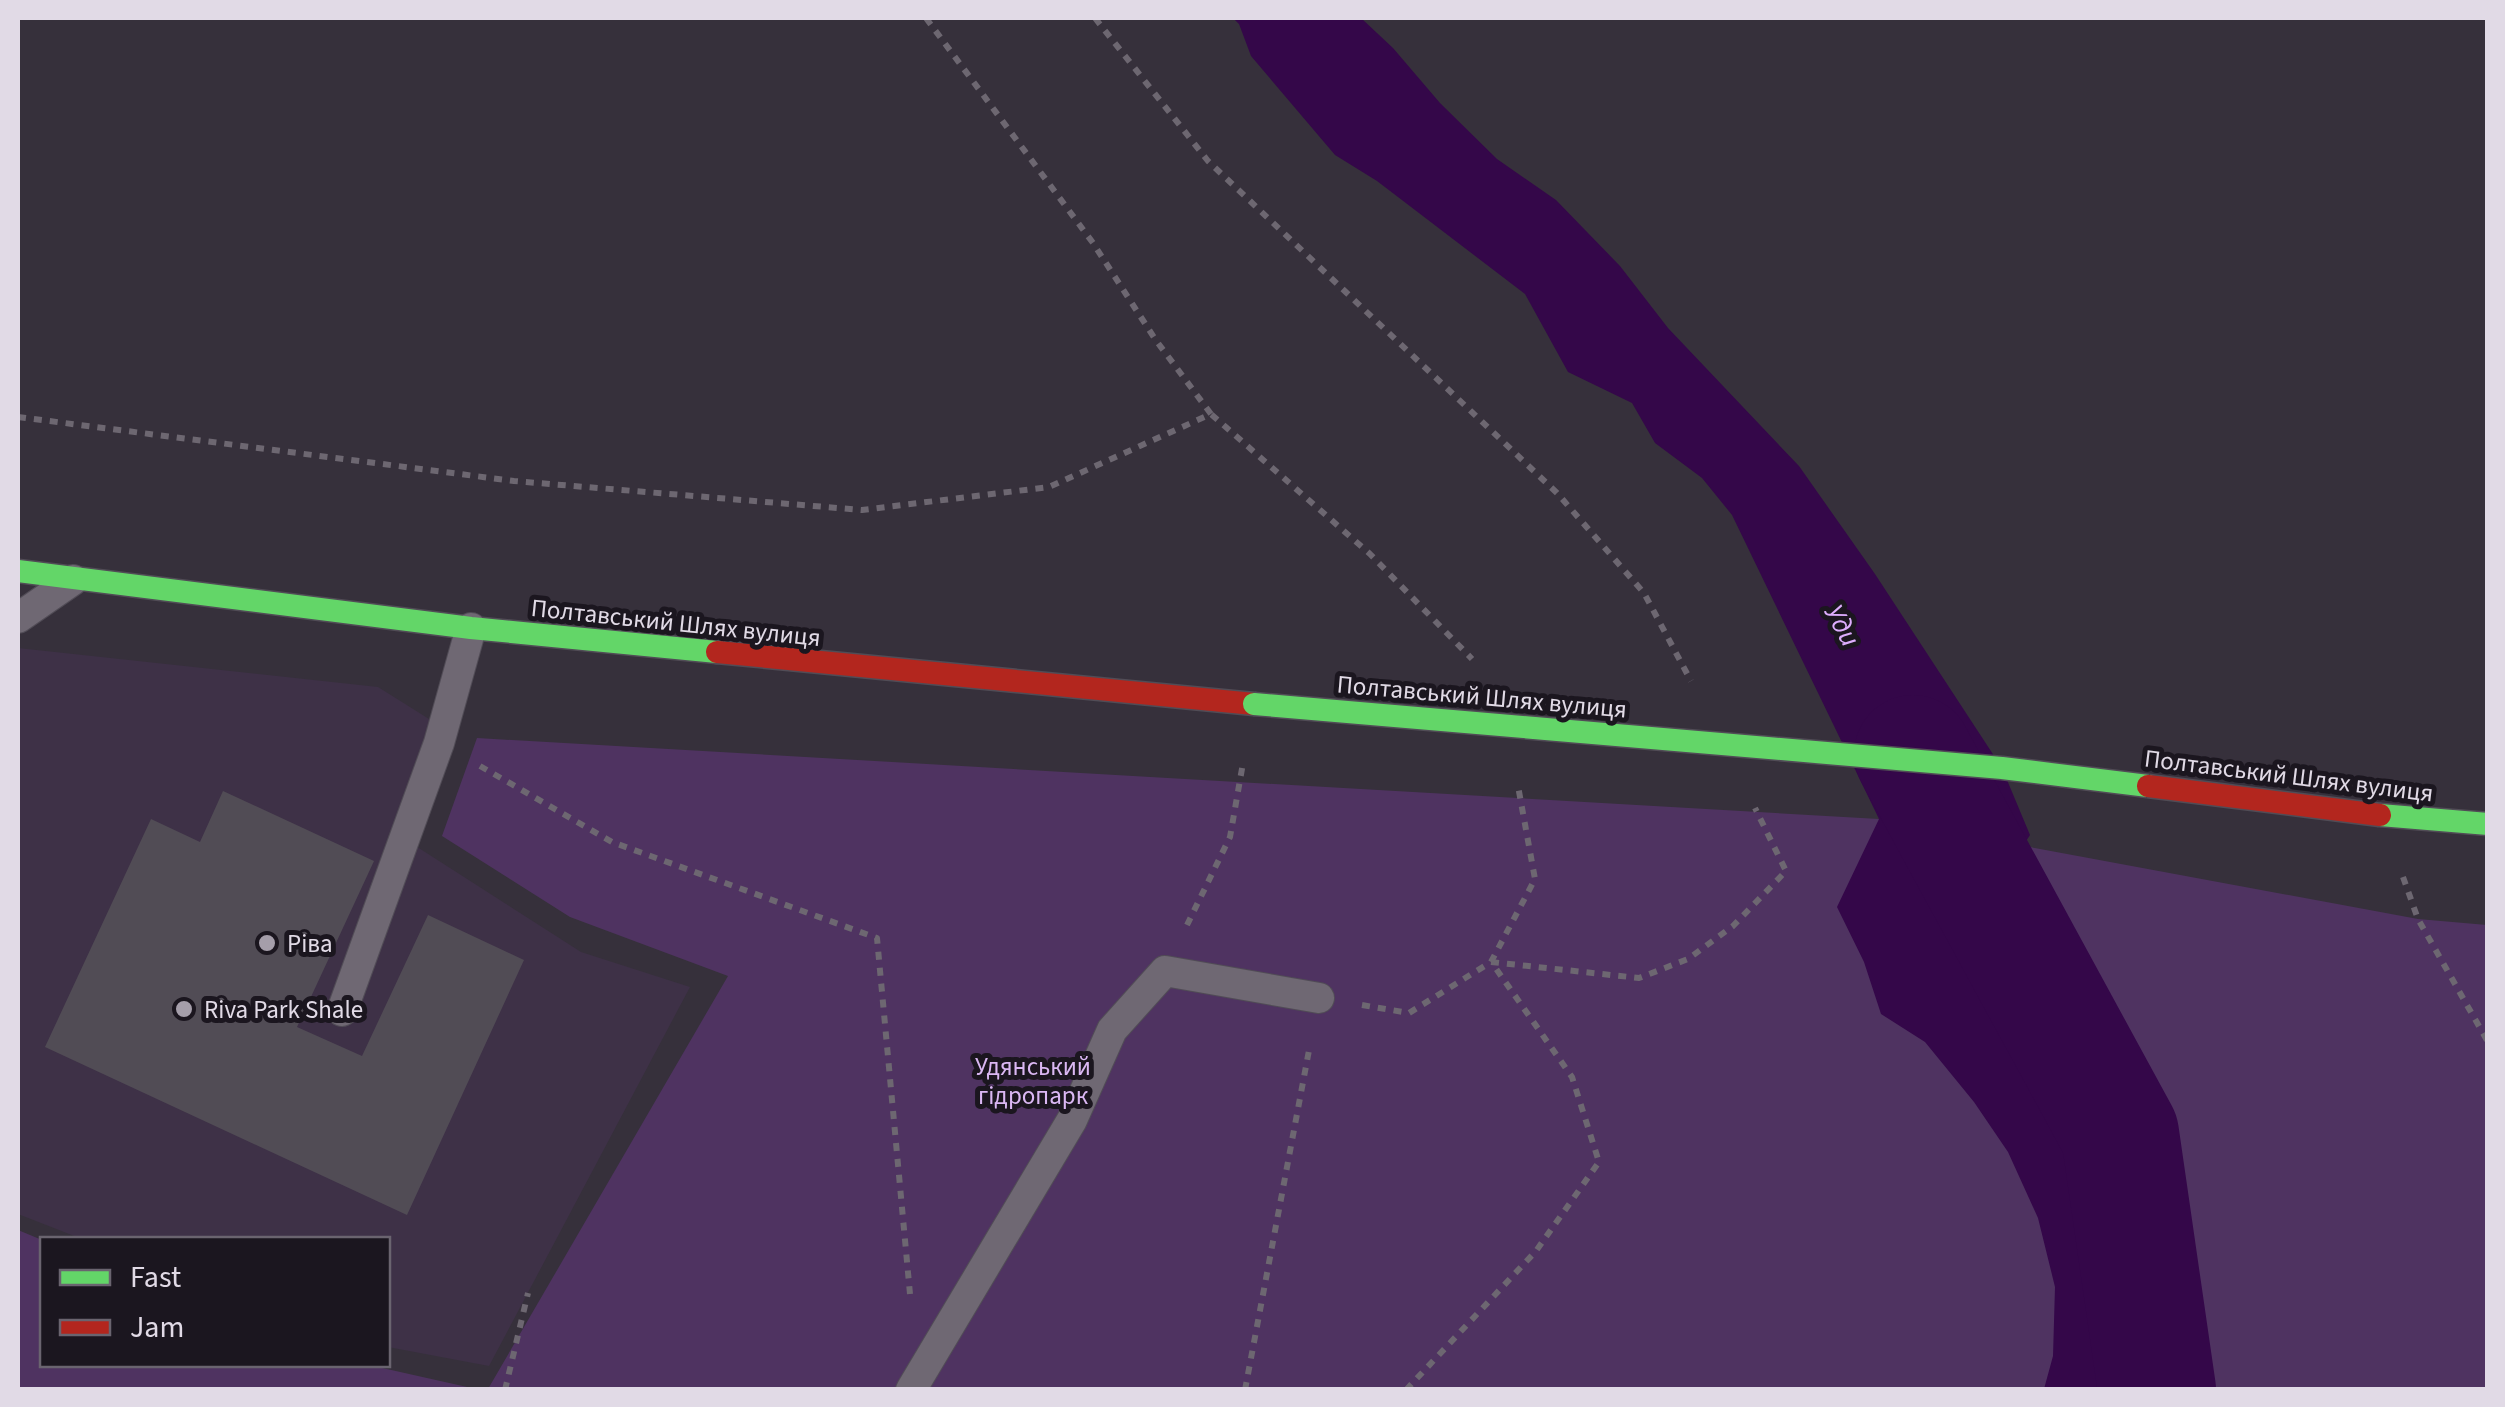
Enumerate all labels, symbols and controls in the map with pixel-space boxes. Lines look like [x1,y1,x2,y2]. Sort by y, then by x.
street label: Полтавський Шлях вулиця [529,590,823,656]
water label: Уди [1814,597,1870,654]
street label: Полтавський Шлях вулиця [1335,666,1628,728]
street label: Полтавський Шлях вулиця [2142,740,2436,812]
place label: Ріва [287,926,333,962]
marker: Ріва [256,932,278,954]
place label: Riva Park Shale [204,992,363,1028]
marker: Riva Park Shale [173,998,195,1020]
park label: Удянський гідропарк [975,1049,1091,1114]
legend [40,1237,390,1367]
text: Fast [130,1256,181,1299]
text: Jam [130,1306,184,1349]

